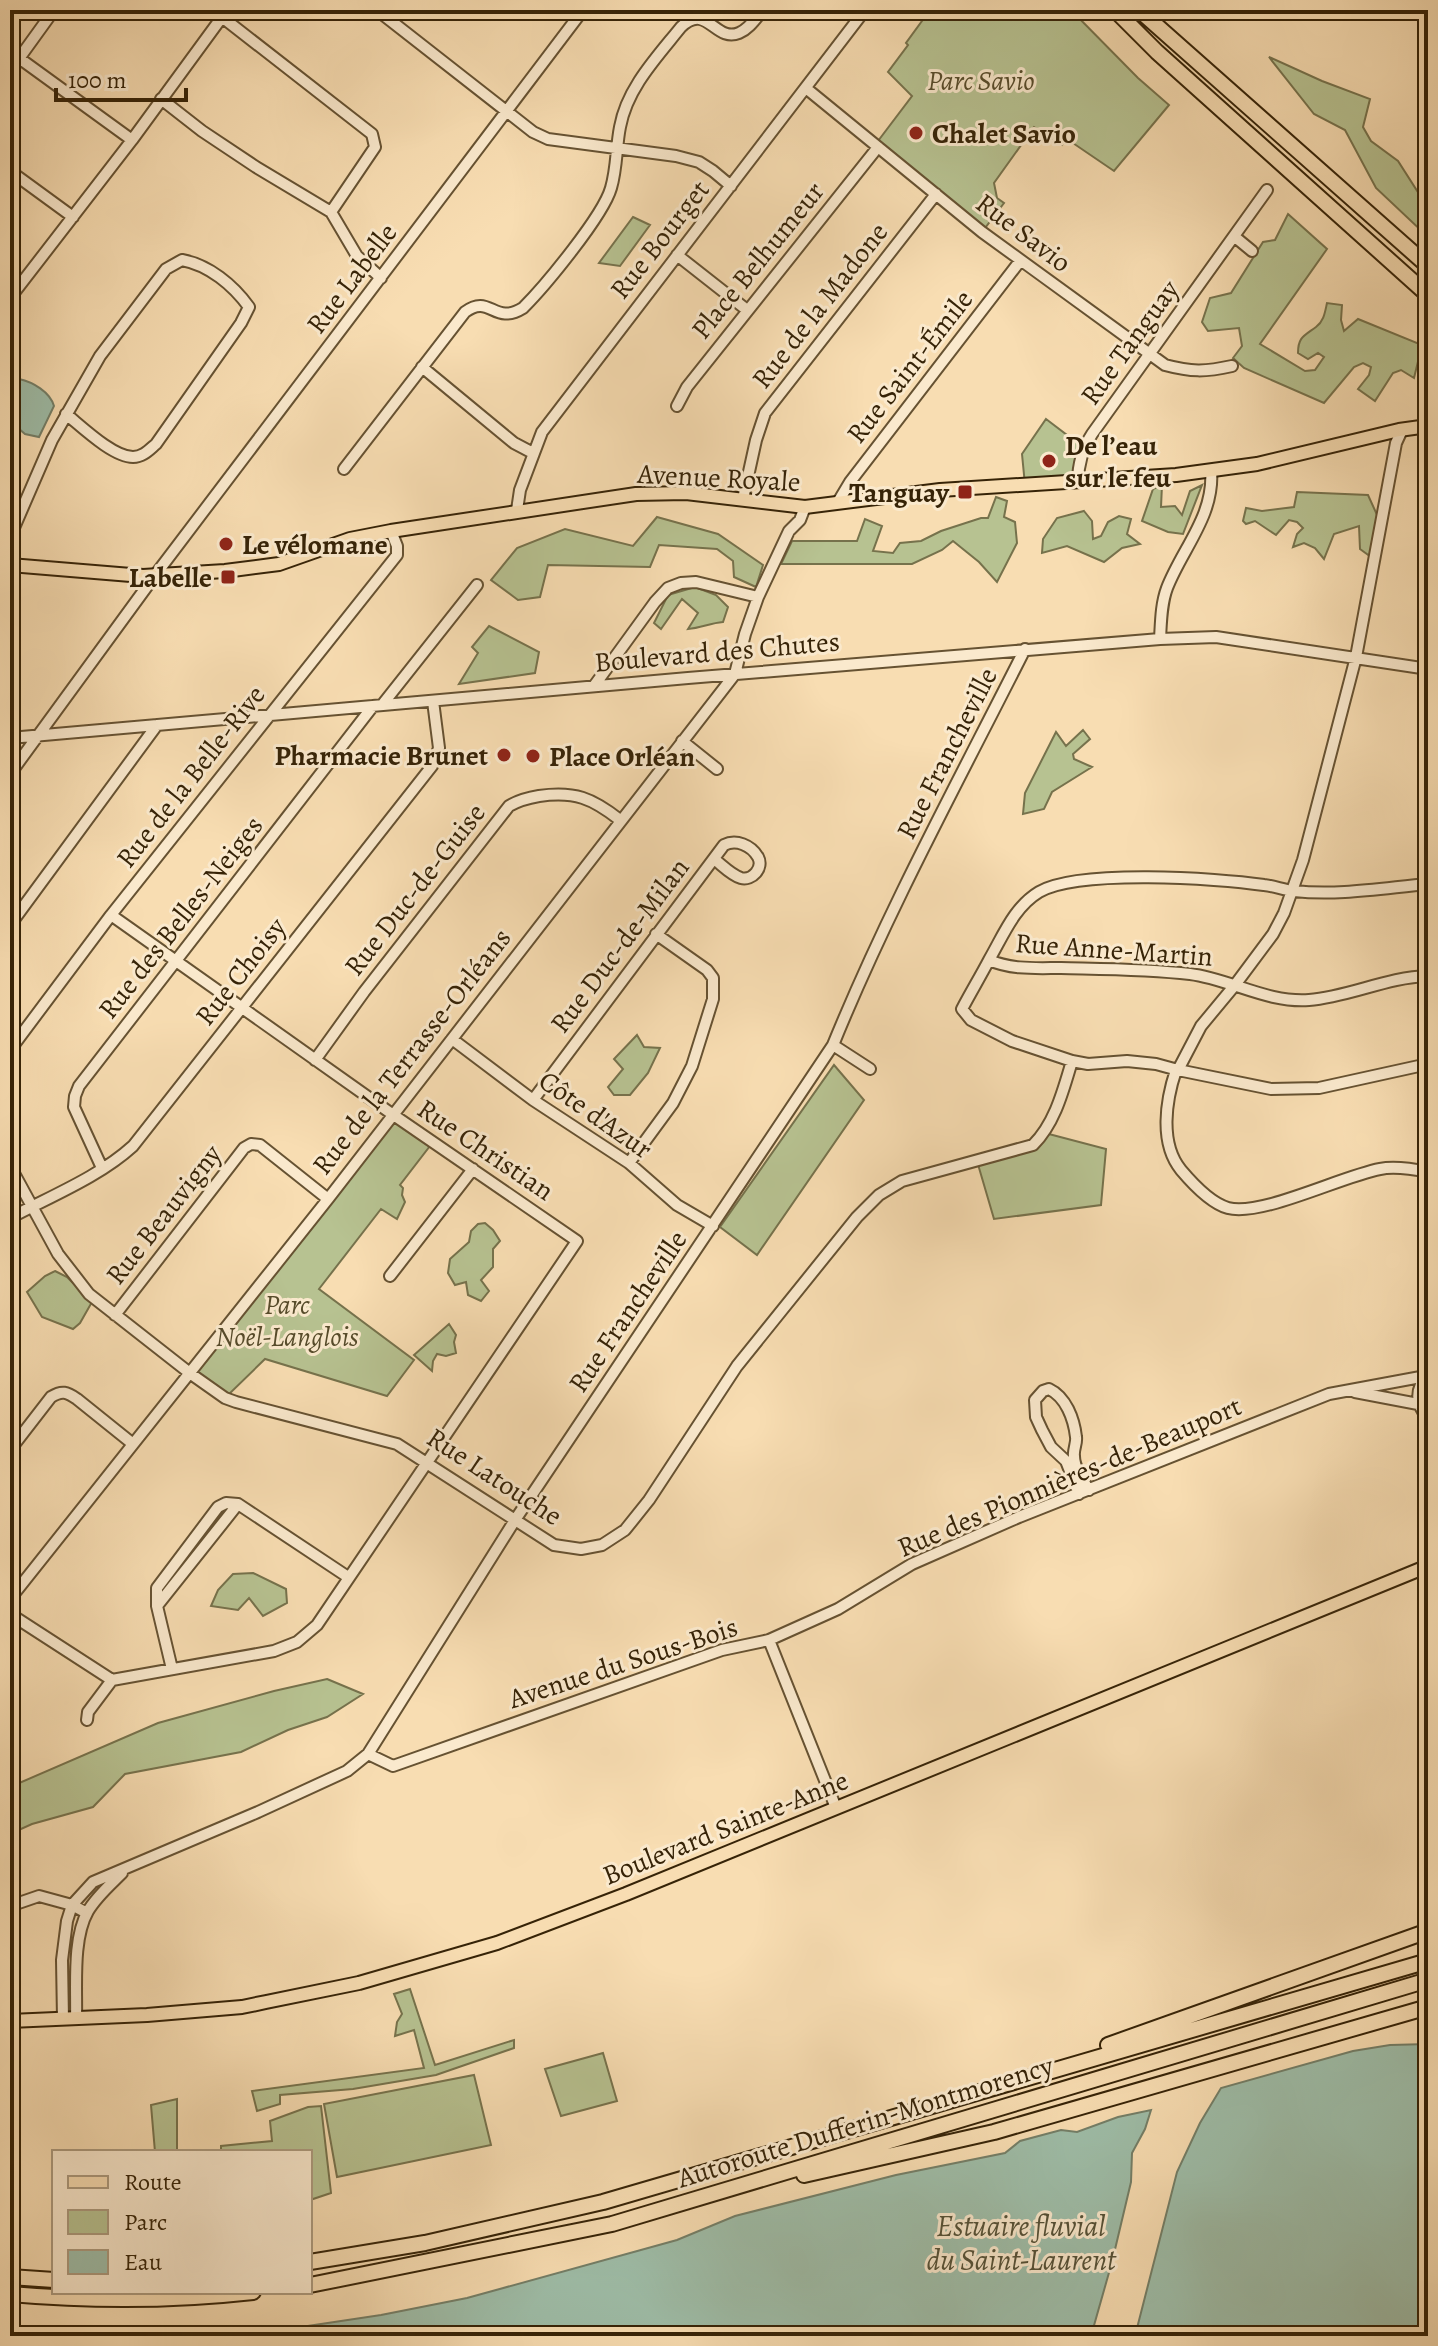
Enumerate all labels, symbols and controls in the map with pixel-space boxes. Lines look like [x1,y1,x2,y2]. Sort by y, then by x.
scale bar [56,52,186,102]
park label: Parc Savio [927,62,1035,100]
text: 100 m [68,64,127,96]
place label: Chalet Savio [932,115,1076,153]
marker: Chalet Savio [907,124,925,142]
street label: Rue Bourget [601,172,718,307]
street label: Place Belhumeur [682,174,833,347]
street label: Rue Savio [968,184,1079,281]
street label: Rue Labelle [298,215,406,342]
street label: Rue de la Madone [743,215,897,397]
street label: Rue Tanguay [1072,272,1188,413]
street label: Rue Saint-Émile [838,282,982,451]
place label: De l’eau sur le feu [1065,427,1171,497]
marker: De l’eau sur le feu [1040,452,1058,470]
street label: Avenue Royale [635,455,801,501]
place label: Tanguay [849,474,950,512]
marker: Tanguay [956,483,974,501]
place label: Le vélomane [242,526,388,564]
marker: Le vélomane [217,535,235,553]
place label: Labelle [129,559,212,597]
marker: Labelle [219,568,237,586]
street label: Boulevard des Chutes [593,622,841,682]
street label: Rue Francheville [887,661,1007,846]
street label: Rue de la Belle-Rive [107,677,274,876]
place label: Pharmacie Brunet [274,737,488,775]
place label: Place Orléan [549,738,695,776]
marker: Pharmacie Brunet [495,746,513,764]
marker: Place Orléan [524,747,542,765]
street label: Rue Duc-de-Guise [335,795,494,984]
street label: Rue des Belles-Neiges [89,808,272,1027]
street label: Rue Duc-de-Milan [541,850,698,1041]
street label: Rue Choisy [187,909,295,1034]
street label: Rue de la Terrasse-Orléans [303,920,520,1183]
street label: Rue Anne-Martin [1014,924,1214,976]
street label: Côte d'Azur [531,1062,660,1168]
street label: Rue Christian [410,1090,561,1210]
street label: Rue Beauvigny [97,1136,231,1293]
street label: Rue Francheville [559,1223,696,1400]
park label: Parc Noël-Langlois [215,1286,359,1356]
street label: Rue des Pionnières-de-Beauport [892,1387,1247,1567]
street label: Rue Latouche [419,1419,570,1535]
street label: Avenue du Sous-Bois [503,1608,743,1718]
street label: Boulevard Sainte-Anne [597,1761,854,1895]
street label: Autoroute Dufferin-Montmorency [672,2046,1058,2198]
legend [52,2150,312,2294]
text: Route [124,2166,182,2198]
text: Parc [124,2206,167,2238]
water label: Estuaire fluvial du Saint-Laurent [926,2206,1117,2280]
text: Eau [124,2246,162,2278]

